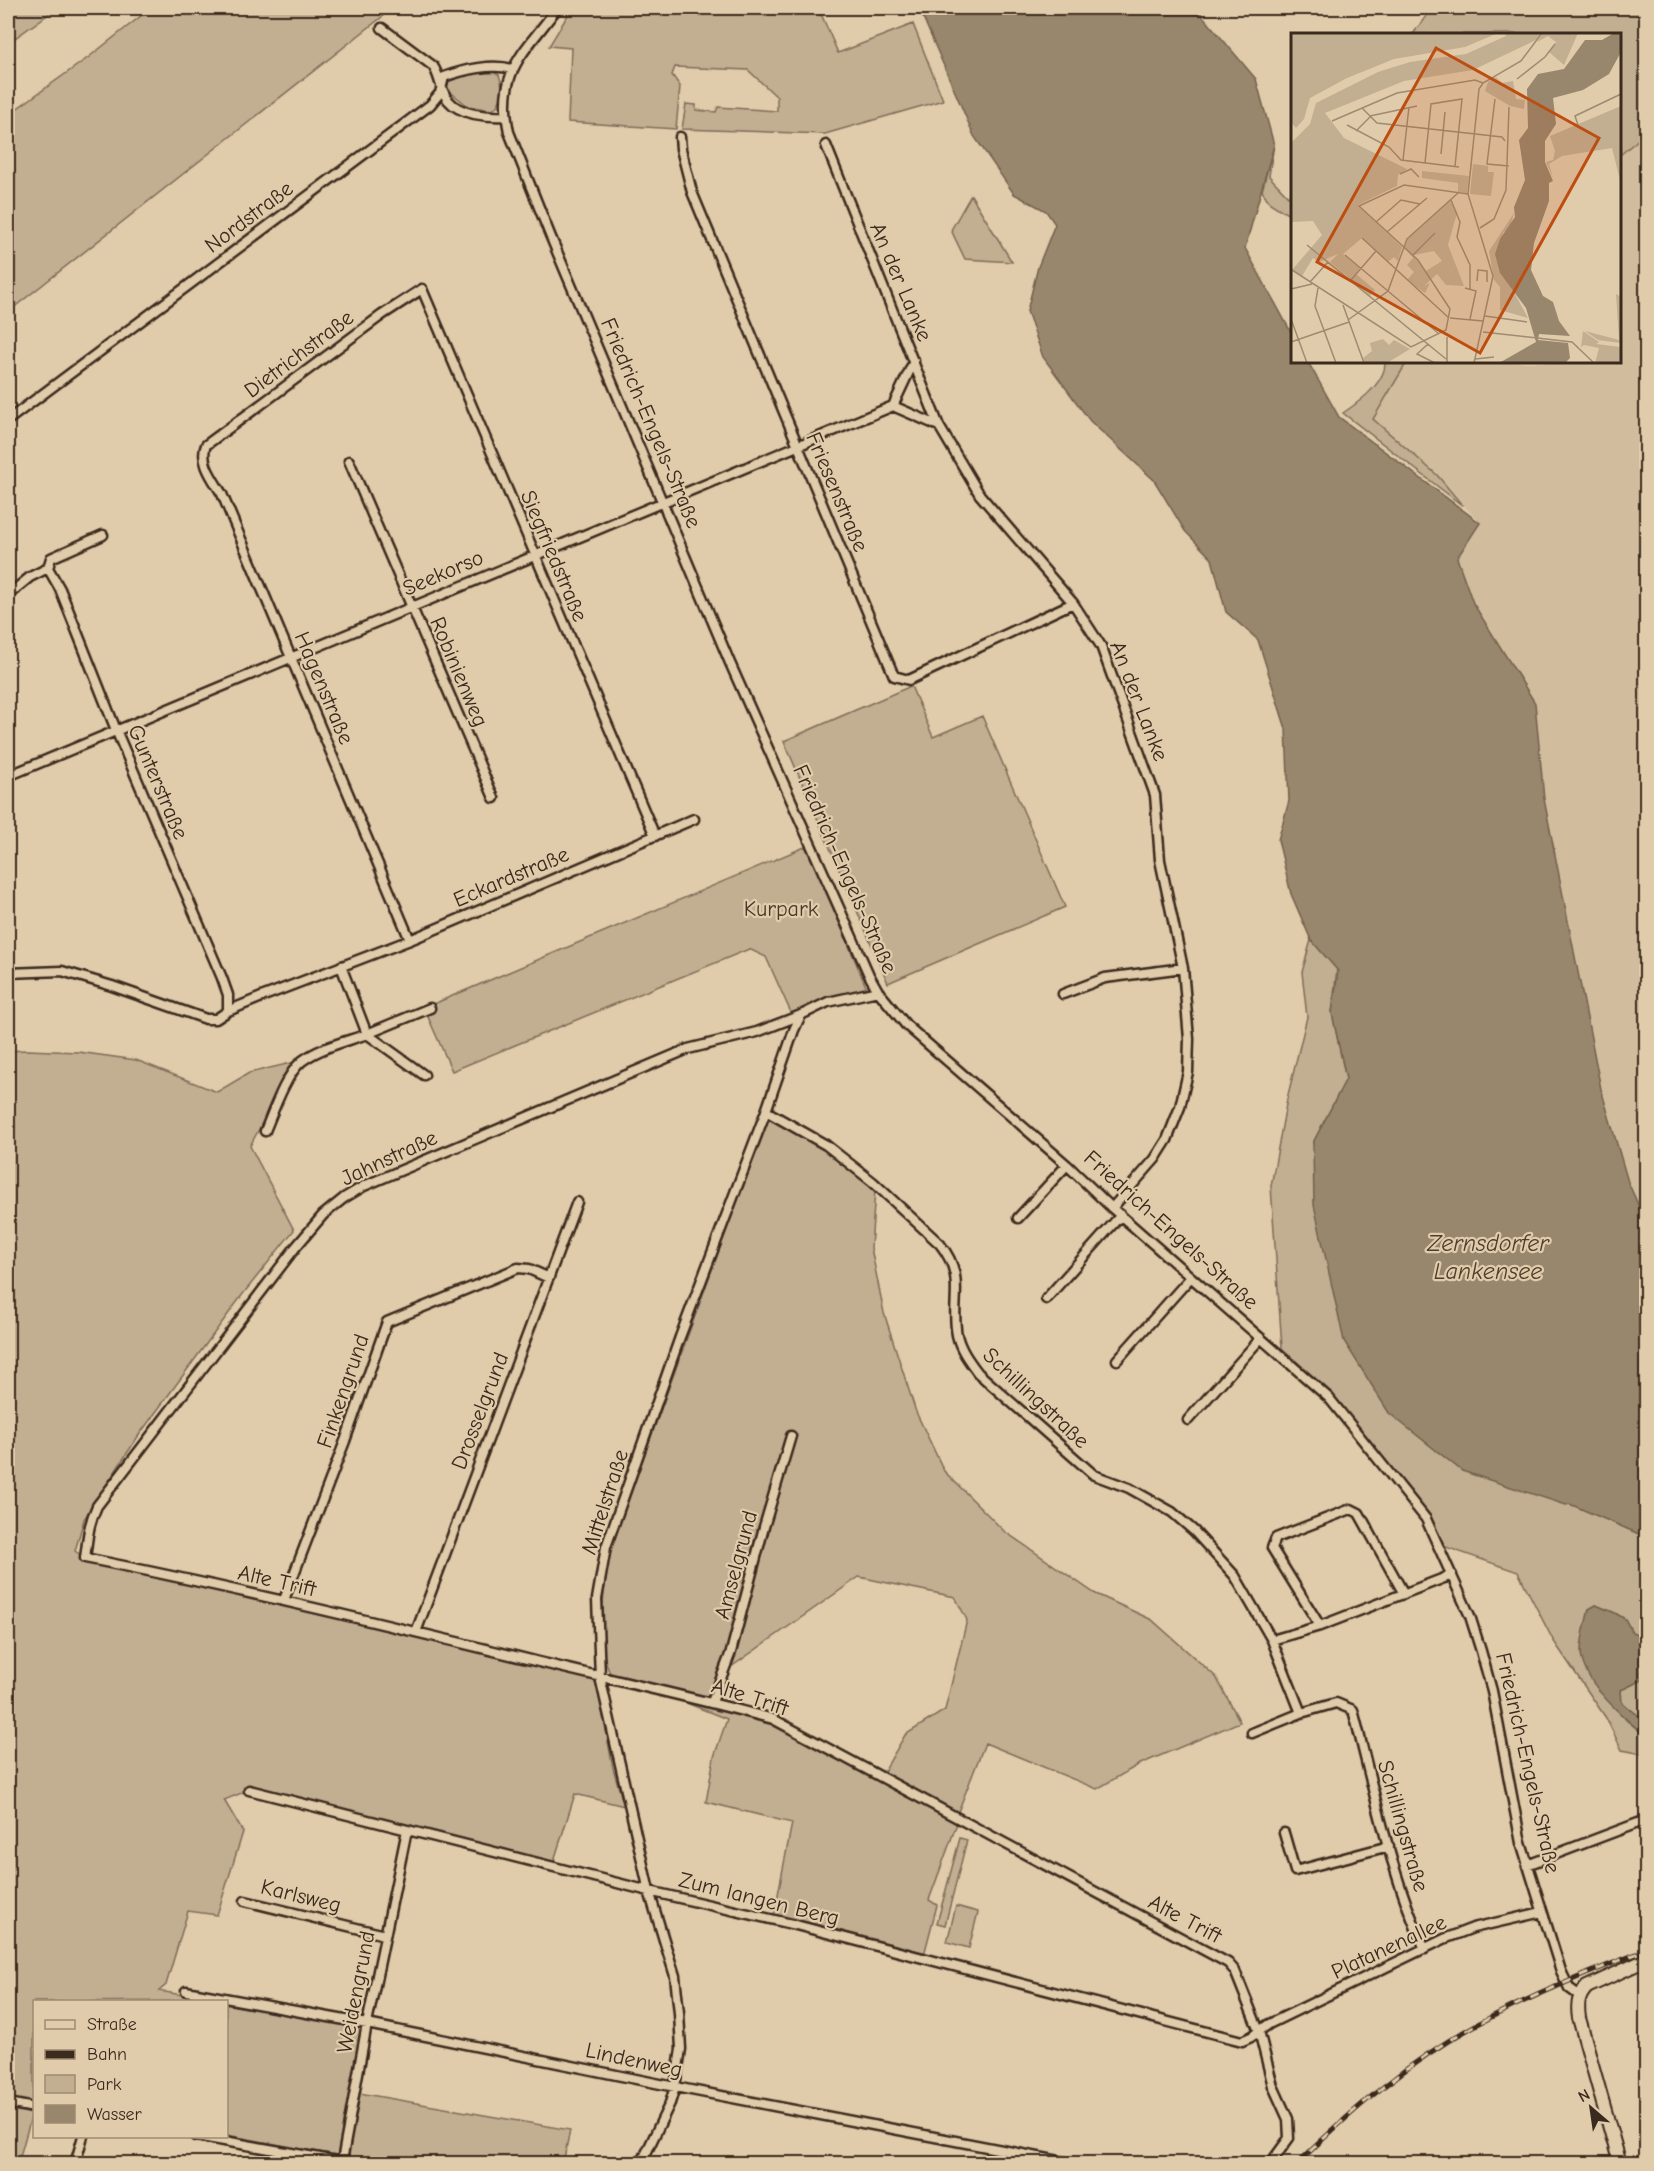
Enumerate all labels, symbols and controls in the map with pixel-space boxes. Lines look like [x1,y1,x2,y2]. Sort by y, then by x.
inset map [1291,33,1621,363]
street label: Nordstraße [200,175,298,259]
street label: An der Lanke [864,219,938,345]
street label: Dietrichstraße [239,305,359,403]
street label: Friedrich-Engels-Straße [595,314,707,532]
street label: Friesenstraße [800,428,874,556]
street label: Siegfriedstraße [515,486,593,626]
street label: Seekorso [399,544,487,602]
street label: Robinienweg [424,613,494,731]
street label: Hagenstraße [289,628,359,748]
street label: An der Lanke [1104,637,1174,765]
street label: Gunterstraße [122,721,194,843]
street label: Friedrich-Engels-Straße [787,761,903,977]
street label: Eckardstraße [449,841,573,913]
park label: Kurpark [744,896,819,922]
street label: Jahnstraße [337,1124,441,1192]
street label: Friedrich-Engels-Straße [1078,1145,1264,1315]
water label: Zernsdorfer Lankensee [1426,1229,1550,1285]
street label: Finkengrund [311,1331,375,1451]
street label: Schillingstraße [978,1342,1094,1454]
street label: Drosselgrund [446,1349,514,1473]
street label: Mittelstraße [576,1446,634,1558]
street label: Amselgrund [709,1508,763,1622]
street label: Alte Trift [235,1559,319,1603]
street label: Friedrich-Engels-Straße [1490,1650,1566,1876]
street label: Alte Trift [708,1672,792,1722]
street label: Schillingstraße [1372,1757,1434,1895]
street label: Zum langen Berg [676,1866,842,1932]
street label: Karlsweg [258,1873,344,1919]
street label: Alte Trift [1144,1889,1227,1949]
street label: Platanenallee [1327,1909,1451,1985]
street label: Weidengrund [331,1929,381,2055]
legend [33,2000,228,2138]
text: Straße [87,2014,137,2035]
street label: Lindenweg [583,2037,685,2083]
text: Bahn [87,2044,127,2065]
text: Park [87,2074,122,2095]
north arrow [1561,2078,1621,2138]
text: N [1575,2085,1593,2106]
text: Wasser [87,2104,143,2125]

